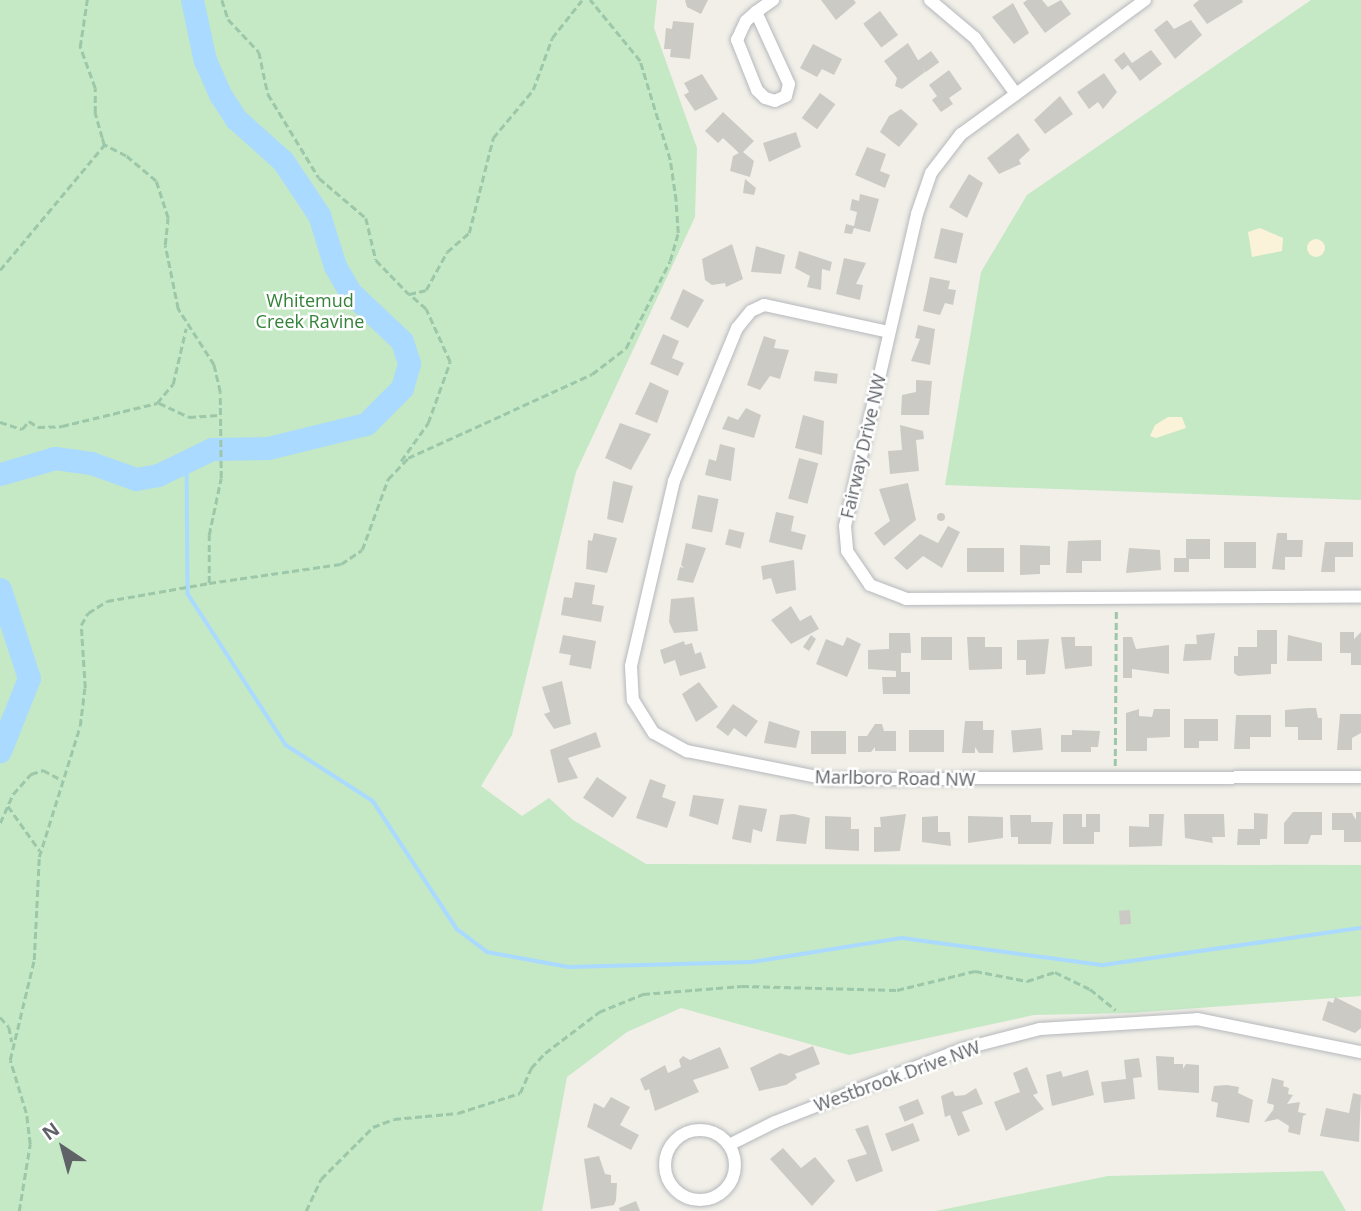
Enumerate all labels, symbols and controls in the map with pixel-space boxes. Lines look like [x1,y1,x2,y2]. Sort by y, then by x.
park label: Whitemud Creek Ravine [256,290,364,332]
street label: Fairway Drive NW [836,372,890,520]
street label: Marlboro Road NW [815,766,975,790]
street label: Westbrook Drive NW [811,1036,983,1116]
north arrow [28,1113,98,1183]
text: N [37,1116,65,1146]

